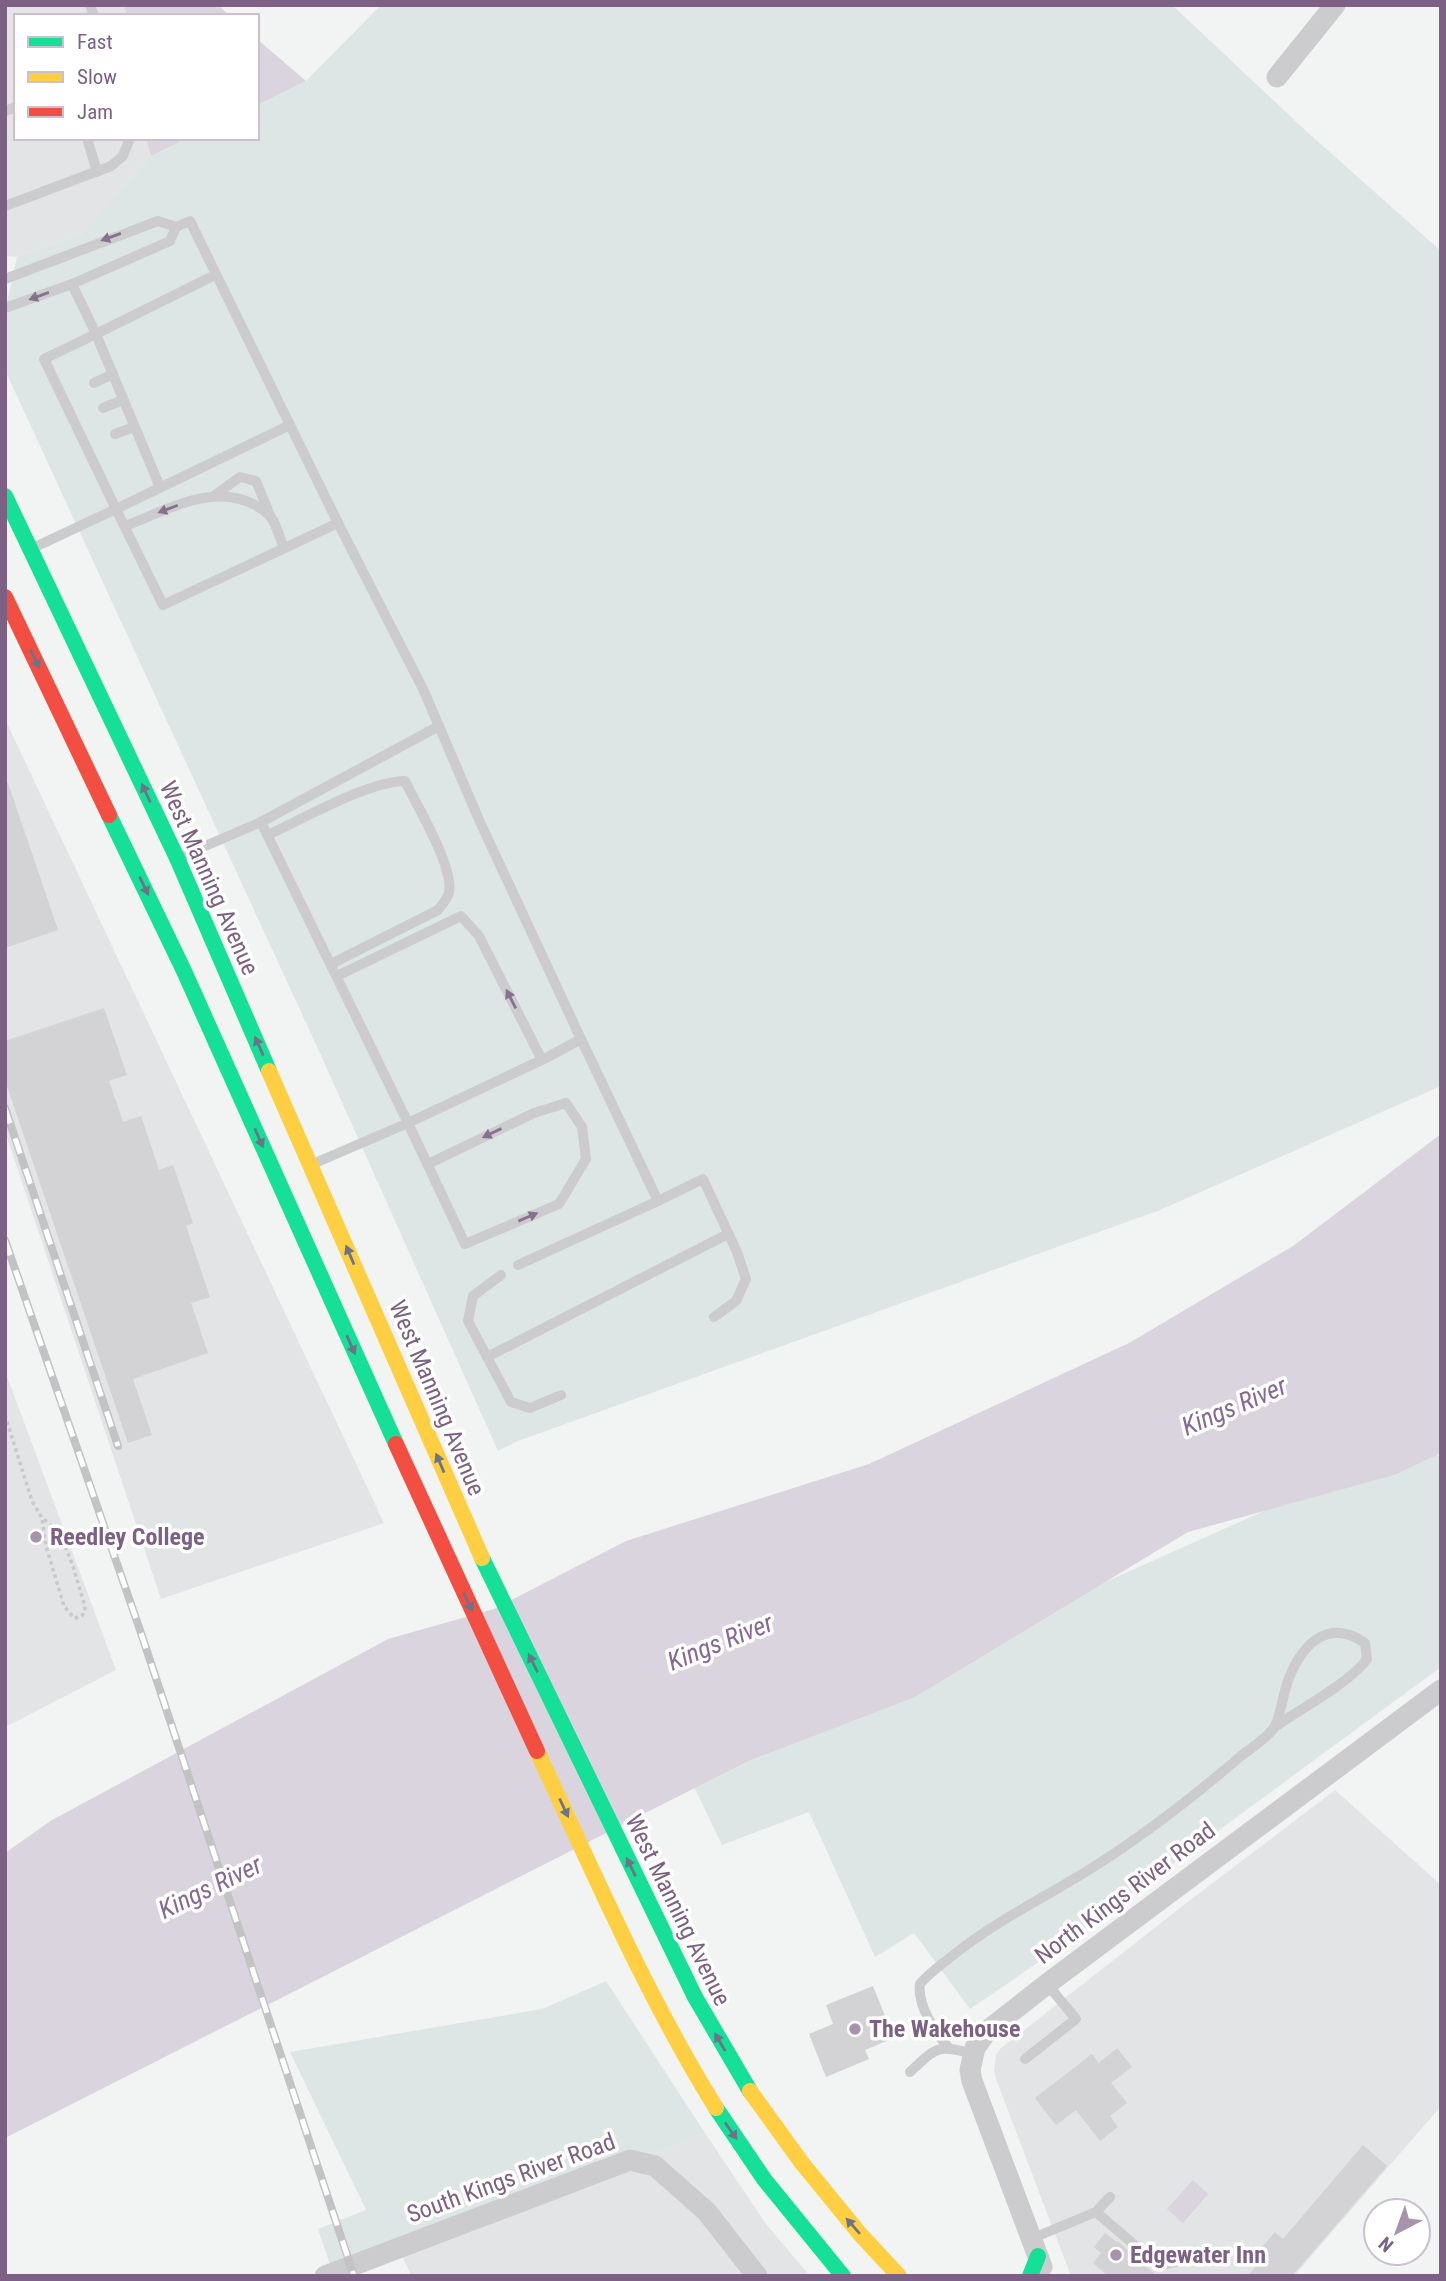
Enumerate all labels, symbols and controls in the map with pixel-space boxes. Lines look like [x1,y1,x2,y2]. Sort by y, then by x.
legend [14,14,259,140]
text: Fast [77,30,113,54]
text: Slow [77,65,117,89]
text: Jam [77,100,113,124]
one-way arrow [101,232,122,243]
one-way arrow [28,291,49,302]
one-way arrow [158,504,179,515]
one-way arrow [29,649,40,669]
street label: West Manning Avenue [154,777,264,979]
one-way arrow [141,783,152,803]
one-way arrow [138,876,149,896]
one-way arrow [506,989,517,1009]
one-way arrow [253,1036,265,1056]
one-way arrow [254,1127,265,1148]
one-way arrow [482,1128,502,1139]
one-way arrow [517,1212,538,1223]
one-way arrow [344,1244,355,1265]
street label: West Manning Avenue [383,1296,491,1500]
one-way arrow [345,1335,357,1355]
water label: Kings River [1177,1370,1292,1441]
one-way arrow [434,1453,445,1474]
place label: Reedley College [50,1523,205,1551]
marker: Reedley College [28,1529,44,1545]
one-way arrow [462,1592,473,1612]
water label: Kings River [663,1607,778,1677]
one-way arrow [527,1652,538,1673]
one-way arrow [558,1798,570,1818]
street label: West Manning Avenue [620,1810,736,2010]
street label: North Kings River Road [1029,1816,1221,1970]
water label: Kings River [154,1849,268,1925]
one-way arrow [626,1857,637,1878]
place label: The Wakehouse [869,2015,1020,2043]
marker: The Wakehouse [847,2021,863,2037]
one-way arrow [714,2032,726,2051]
one-way arrow [724,2122,737,2141]
street label: South Kings River Road [403,2127,619,2229]
north arrow [1362,2197,1432,2267]
one-way arrow [846,2217,861,2234]
text: N [1374,2232,1398,2257]
place label: Edgewater Inn [1130,2241,1266,2269]
marker: Edgewater Inn [1108,2247,1124,2263]

